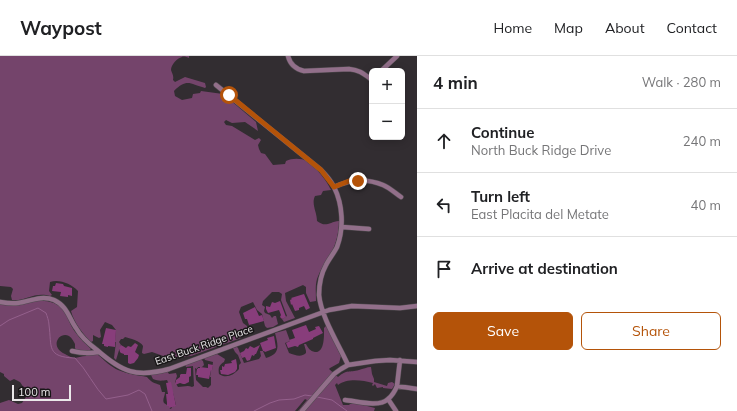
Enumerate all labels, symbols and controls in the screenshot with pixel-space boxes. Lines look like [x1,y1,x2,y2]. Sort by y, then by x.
text: Waypost [20,16,102,40]
text: Home [493,19,532,37]
text: Map [554,19,583,37]
text: About [605,19,645,37]
text: Contact [667,19,717,37]
map controls [369,68,405,140]
button: + [369,68,405,104]
text: 4 min [433,72,478,93]
text: Walk · 280 m [642,74,721,90]
route start [220,86,238,104]
button: − [369,104,405,140]
text: Continue [471,123,534,142]
icon: ahead [433,130,455,152]
text: 240 m [683,133,721,149]
text: North Buck Ridge Drive [471,142,611,158]
route end [349,172,367,190]
text: Turn left [471,187,530,206]
icon: left [433,194,455,216]
text: 40 m [691,197,721,213]
text: East Placita del Metate [471,206,609,222]
icon: arrive [433,258,455,280]
text: Arrive at destination [471,259,618,278]
button: Save [433,312,573,350]
button: Share [581,312,721,350]
street label: East Buck Ridge Place [153,322,255,368]
scale bar [12,383,71,402]
text: 100 m [18,385,50,399]

